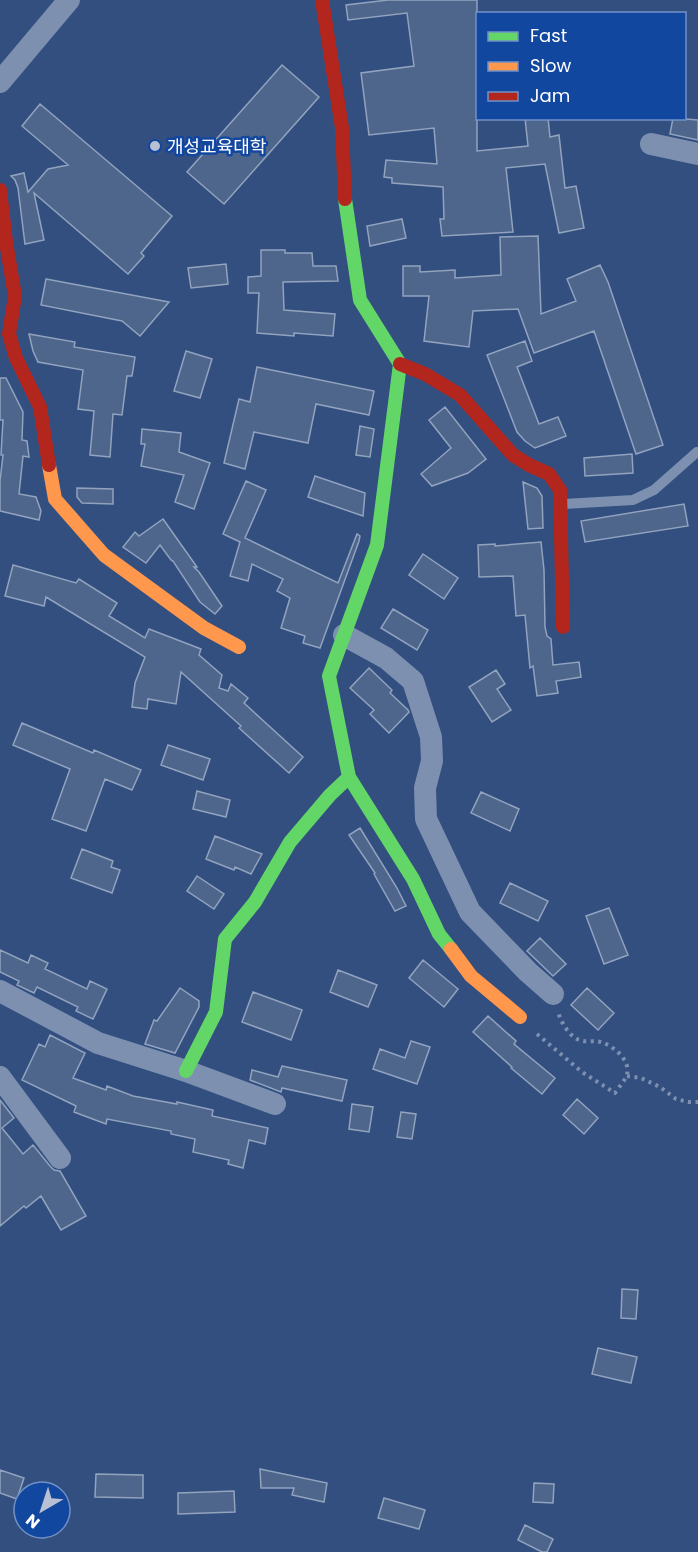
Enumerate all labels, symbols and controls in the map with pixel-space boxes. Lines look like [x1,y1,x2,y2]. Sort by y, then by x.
legend [476,12,686,120]
text: Fast [530,23,567,48]
text: Slow [530,53,572,78]
text: Jam [530,83,570,108]
place label: 개성교육대학 [167,134,266,159]
marker: 개성교육대학 [148,139,162,153]
north arrow [12,1480,72,1540]
text: N [21,1509,45,1534]

